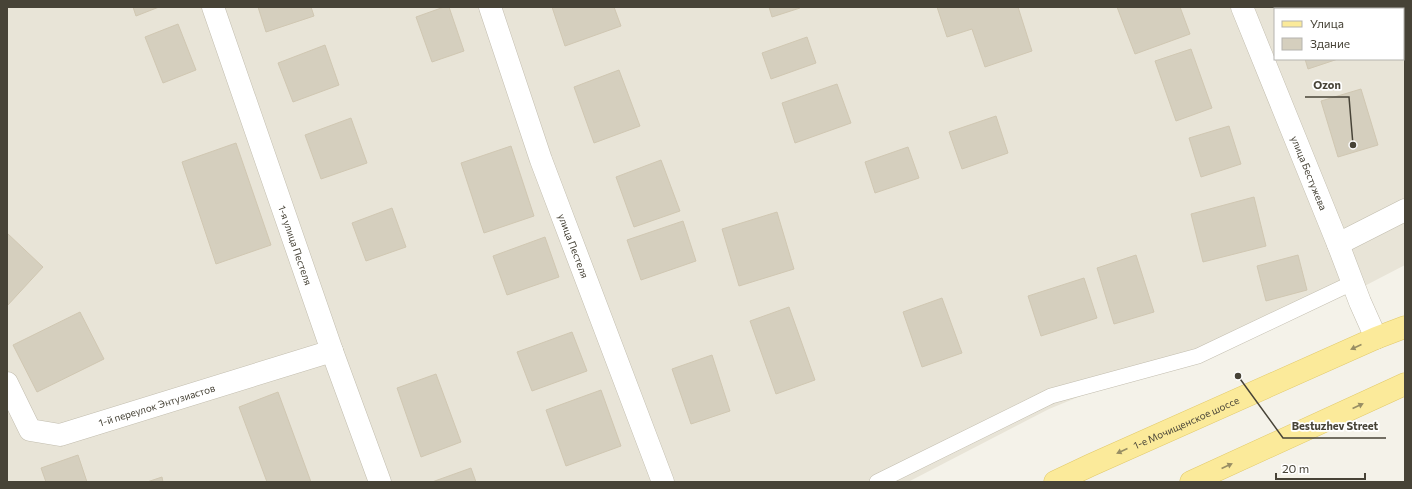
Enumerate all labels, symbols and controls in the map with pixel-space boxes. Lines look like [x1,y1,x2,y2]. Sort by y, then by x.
legend [1274,8,1404,60]
text: Улица [1310,16,1344,30]
text: Здание [1310,36,1350,50]
callout: Ozon [1305,74,1349,97]
text: Ozon [1313,78,1341,91]
street label: улица Бестужева [1289,134,1330,212]
street label: 1-я улица Пестеля [276,204,315,287]
street label: улица Пестеля [556,212,591,280]
one-way arrow [1350,344,1362,351]
street label: 1-й переулок Энтузиастов [97,382,216,429]
street label: 1-е Мочищенское шоссе [1131,394,1241,451]
one-way arrow [1352,402,1364,408]
callout: Bestuzhev Street [1283,415,1386,438]
text: Bestuzhev Street [1292,419,1379,432]
one-way arrow [1116,448,1128,454]
scale bar [1276,455,1365,481]
text: 20 m [1282,461,1309,475]
one-way arrow [1221,463,1232,469]

